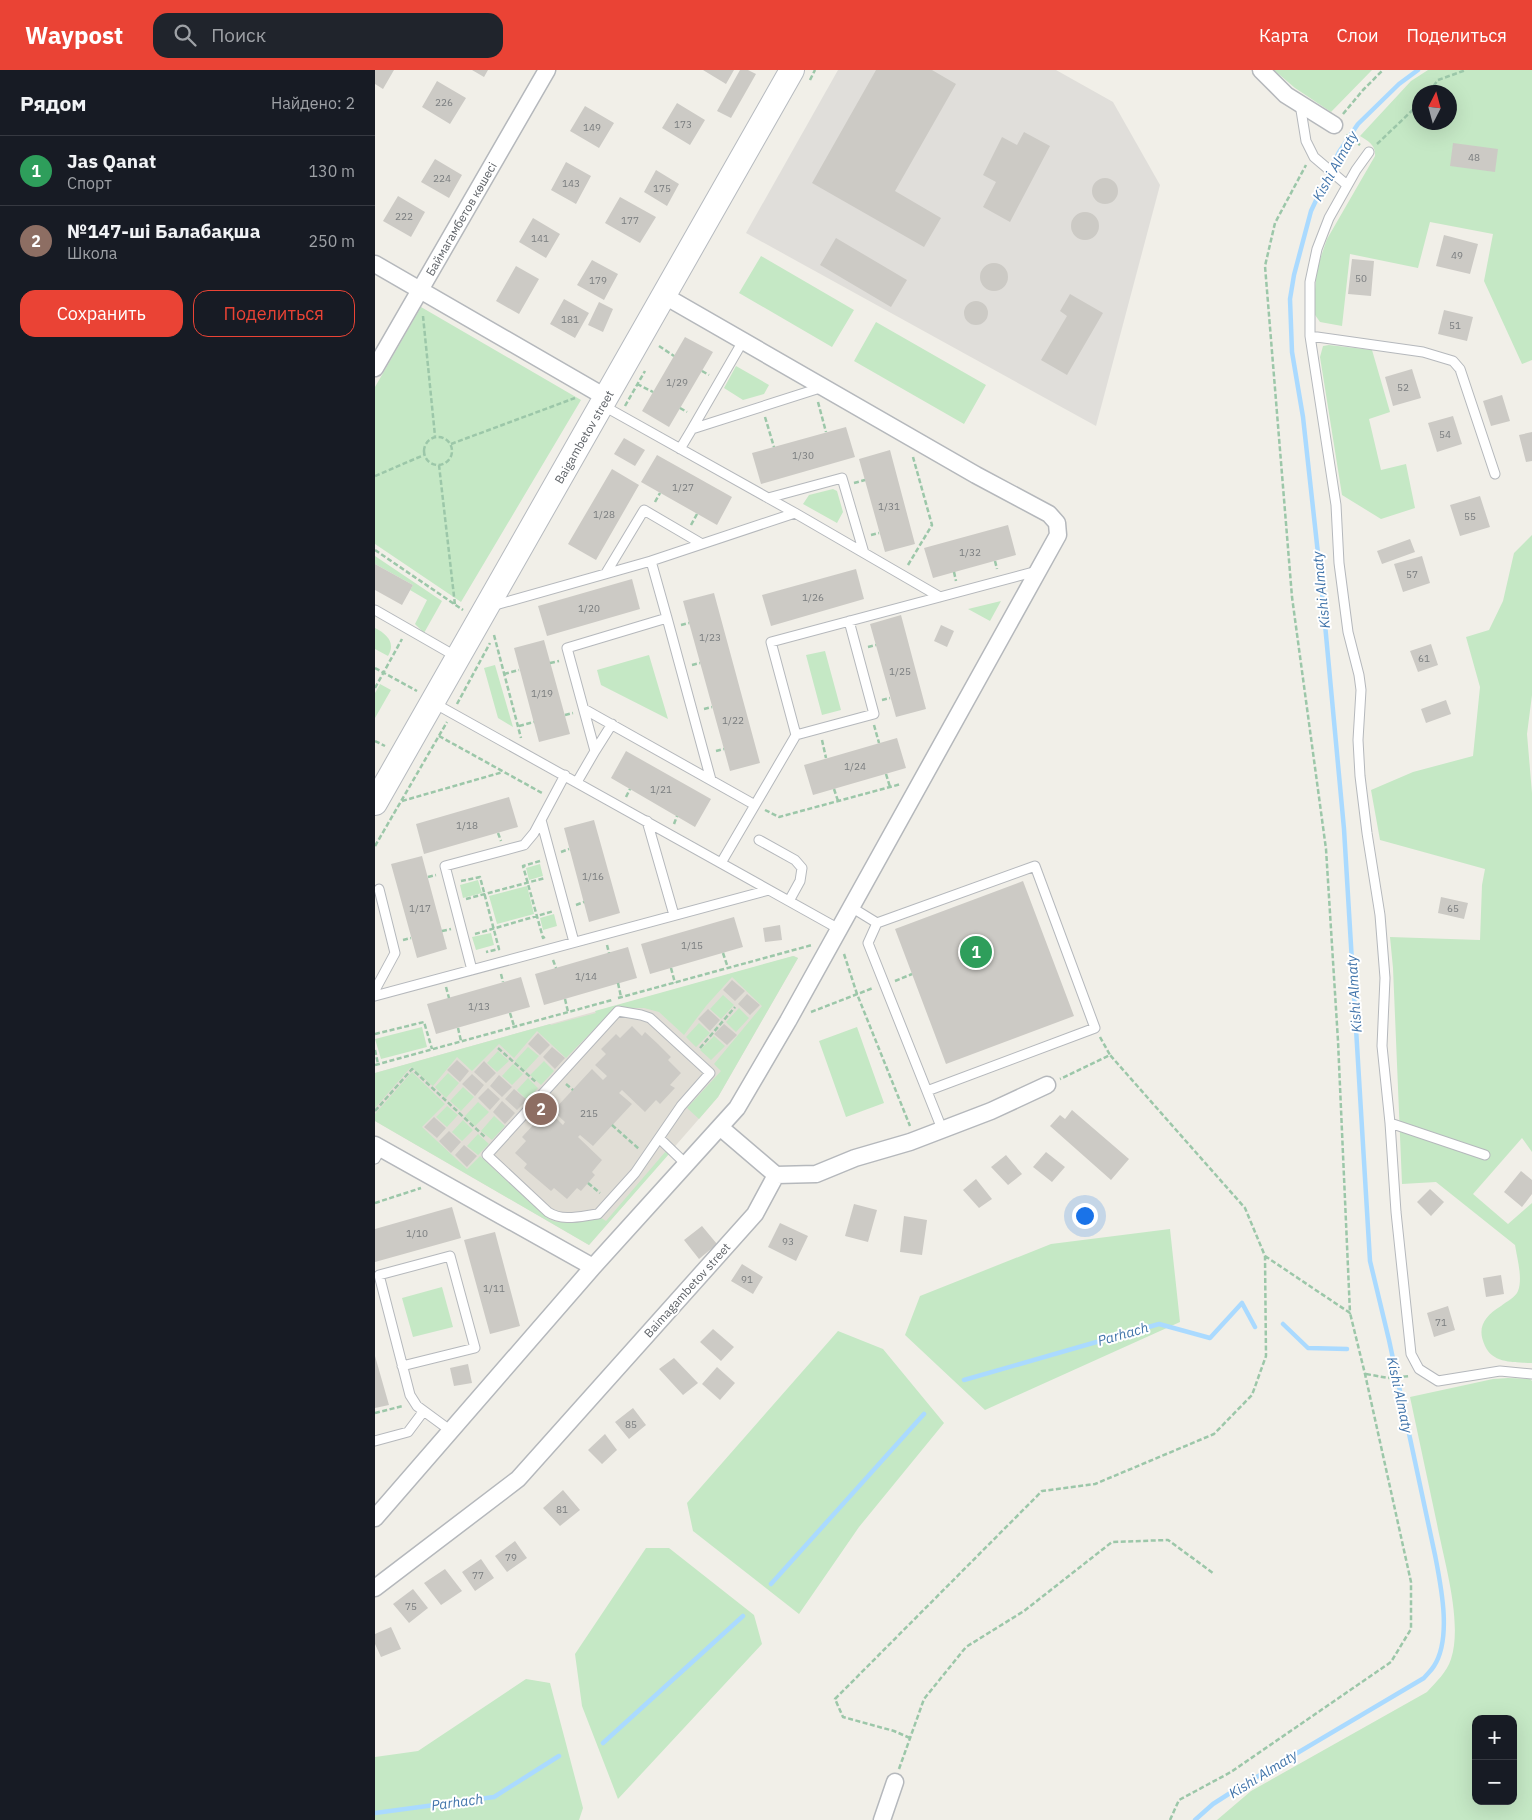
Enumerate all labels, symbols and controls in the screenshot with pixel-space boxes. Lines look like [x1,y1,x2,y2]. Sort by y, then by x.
search box [153,13,503,58]
text: Waypost [25,19,123,51]
icon: search [171,21,199,49]
text: Поиск [211,23,266,47]
text: Карта [1259,24,1309,47]
text: Слои [1337,24,1379,47]
text: Поделиться [1407,24,1507,47]
north arrow [1412,85,1457,130]
text: Рядом [20,89,87,117]
text: Найдено: 2 [271,93,355,113]
house number: 226 [435,96,453,109]
house number: 173 [674,118,692,131]
house number: 149 [583,121,601,134]
water label: Kіshі Almaty [1308,127,1362,204]
text: Jas Qanat [67,149,156,173]
house number: 48 [1468,151,1480,164]
street label: Баймагамбетов көшесі [422,159,500,279]
text: 1 [31,161,41,181]
text: 130 m [308,161,355,181]
house number: 224 [433,172,451,185]
text: Спорт [67,173,112,193]
house number: 143 [562,177,580,190]
house number: 175 [653,182,671,195]
house number: 222 [395,210,413,223]
house number: 177 [621,214,639,227]
text: №147-ші Балабақша [67,219,260,243]
text: 2 [31,231,41,251]
text: 250 m [308,231,355,251]
house number: 141 [531,232,549,245]
text: Школа [67,243,117,263]
house number: 49 [1451,249,1463,262]
house number: 50 [1355,272,1367,285]
house number: 179 [589,274,607,287]
button: Сохранить [20,290,183,337]
button: Поделиться [193,290,355,337]
house number: 181 [561,313,579,326]
house number: 51 [1449,319,1461,332]
house number: 1/29 [666,376,688,389]
house number: 52 [1397,381,1409,394]
street label: Baigambetov street [551,388,617,486]
house number: 54 [1439,428,1451,441]
house number: 1/30 [792,449,814,462]
house number: 1/27 [672,481,694,494]
house number: 1/31 [878,500,900,513]
house number: 1/28 [593,508,615,521]
house number: 55 [1464,510,1476,523]
house number: 1/32 [959,546,981,559]
water label: Kіshі Almaty [1308,549,1334,629]
house number: 57 [1406,568,1418,581]
house number: 1/26 [802,591,824,604]
house number: 1/20 [578,602,600,615]
house number: 1/23 [699,631,721,644]
house number: 61 [1418,652,1430,665]
house number: 1/25 [889,665,911,678]
house number: 1/19 [531,687,553,700]
house number: 1/22 [722,714,744,727]
house number: 1/24 [844,760,866,773]
house number: 1/21 [650,783,672,796]
house number: 1/18 [456,819,478,832]
house number: 1/16 [582,870,604,883]
house number: 1/17 [409,902,431,915]
house number: 65 [1447,902,1459,915]
pin: 1 [960,933,992,971]
house number: 1/15 [681,939,703,952]
water label: Kіshі Almaty [1342,953,1366,1033]
house number: 1/14 [575,970,597,983]
house number: 1/13 [468,1000,490,1013]
pin: 2 [525,1090,557,1128]
house number: 215 [580,1107,598,1120]
your location [1072,1203,1098,1229]
house number: 1/10 [406,1227,428,1240]
house number: 93 [782,1235,794,1248]
street label: Baimagambetov street [641,1240,733,1340]
house number: 91 [741,1273,753,1286]
house number: 1/11 [483,1282,505,1295]
house number: 71 [1435,1316,1447,1329]
water label: Parhach [1095,1318,1151,1350]
water label: Kіshі Almaty [1383,1355,1417,1436]
house number: 85 [625,1418,637,1431]
house number: 81 [556,1503,568,1516]
house number: 79 [505,1551,517,1564]
house number: 77 [472,1569,484,1582]
house number: 75 [405,1600,417,1613]
map controls [1472,1715,1517,1805]
button: + [1472,1715,1517,1760]
water label: Kіshі Almaty [1225,1745,1302,1802]
button: − [1472,1760,1517,1805]
water label: Parhach [430,1789,484,1815]

